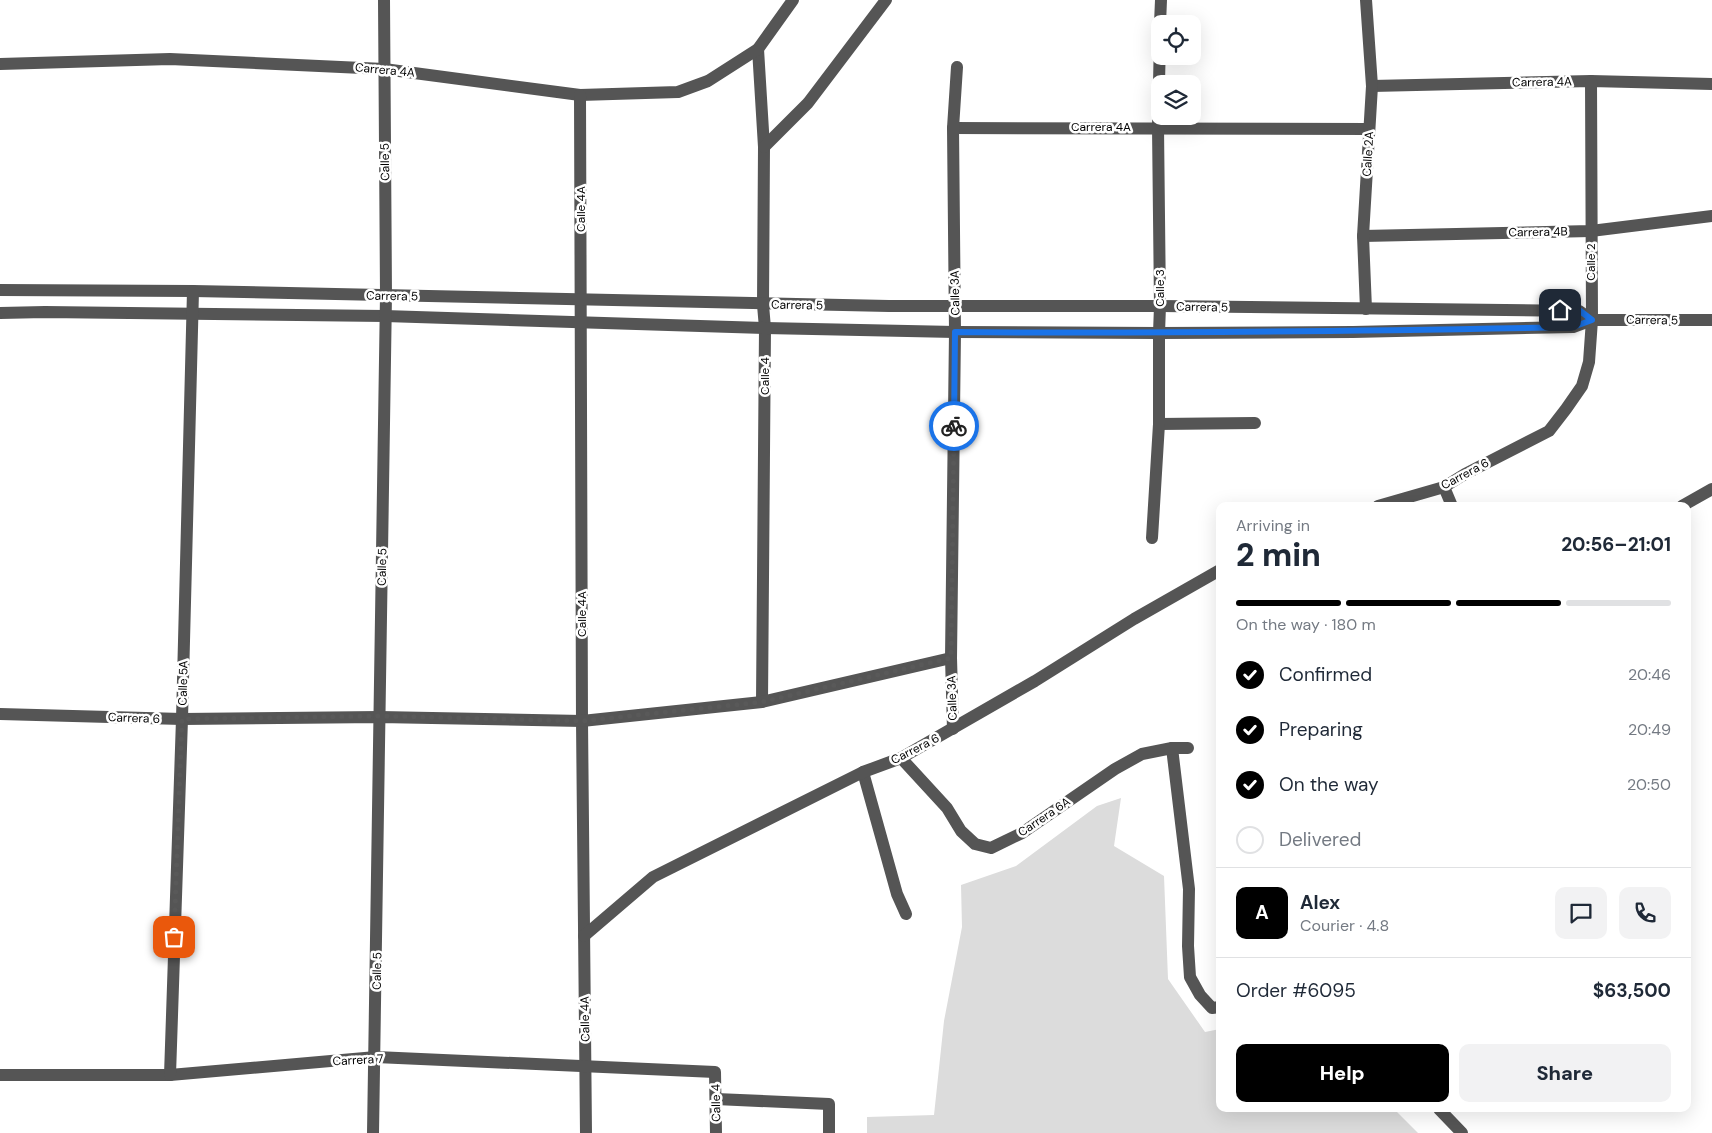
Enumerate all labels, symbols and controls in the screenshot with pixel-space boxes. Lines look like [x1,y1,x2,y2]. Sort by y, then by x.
map controls [1151,15,1201,125]
button: locate [1151,15,1201,65]
street label: Carrera 4A [354,59,416,81]
street label: Carrera 4A [1512,73,1572,91]
button: layers [1151,75,1201,125]
street label: Carrera 4A [1071,119,1131,135]
street label: Calle 2A [1359,131,1377,177]
street label: Calle 5 [377,143,393,181]
street label: Calle 4A [573,186,589,232]
street label: Carrera 4B [1508,223,1568,241]
street label: Calle 2 [1583,243,1599,281]
street label: Calle 3 [1152,269,1168,307]
street label: Calle 3A [947,270,963,316]
street label: Carrera 5 [366,288,418,304]
pin [1539,289,1581,331]
icon: home [1546,296,1574,324]
street label: Carrera 5 [771,297,823,313]
street label: Carrera 5 [1176,299,1228,315]
street label: Carrera 5 [1626,312,1678,328]
street label: Calle 4 [757,357,773,395]
courier [929,401,979,451]
icon: bike [940,412,968,440]
street label: Carrera 6 [1438,455,1492,493]
text: Arriving in [1236,515,1310,536]
text: 20:56–21:01 [1561,532,1671,557]
text: 2 min [1236,534,1321,576]
street label: Calle 5 [374,548,390,586]
street label: Calle 4A [574,591,590,637]
text: On the way · 180 m [1236,614,1376,635]
street label: Calle 5A [175,660,191,706]
icon: check [1236,661,1264,689]
text: Confirmed [1279,662,1372,687]
text: 20:46 [1628,664,1671,685]
street label: Calle 3A [943,675,961,721]
street label: Carrera 6 [108,709,160,727]
icon: check [1236,716,1264,744]
text: Preparing [1279,717,1363,742]
text: 20:49 [1628,719,1671,740]
street label: Carrera 6 [888,730,942,768]
icon: check [1236,771,1264,799]
text: On the way [1279,772,1379,797]
text: 20:50 [1627,774,1671,795]
street label: Carrera 6A [1015,794,1073,840]
text: Delivered [1279,827,1361,852]
button: chat [1555,887,1607,939]
button: phone [1619,887,1671,939]
text: Alex [1300,890,1340,915]
text: A [1255,900,1269,925]
text: Courier · 4.8 [1300,915,1389,936]
pin [153,916,195,958]
icon: bag [160,923,188,951]
street label: Calle 5 [369,952,385,990]
text: Order #6095 [1236,978,1356,1003]
text: $63,500 [1593,978,1671,1003]
street label: Calle 4A [577,996,593,1042]
button: Help [1236,1044,1449,1102]
button: Share [1459,1044,1671,1102]
street label: Carrera 7 [332,1051,384,1069]
street label: Calle 4 [708,1084,724,1122]

